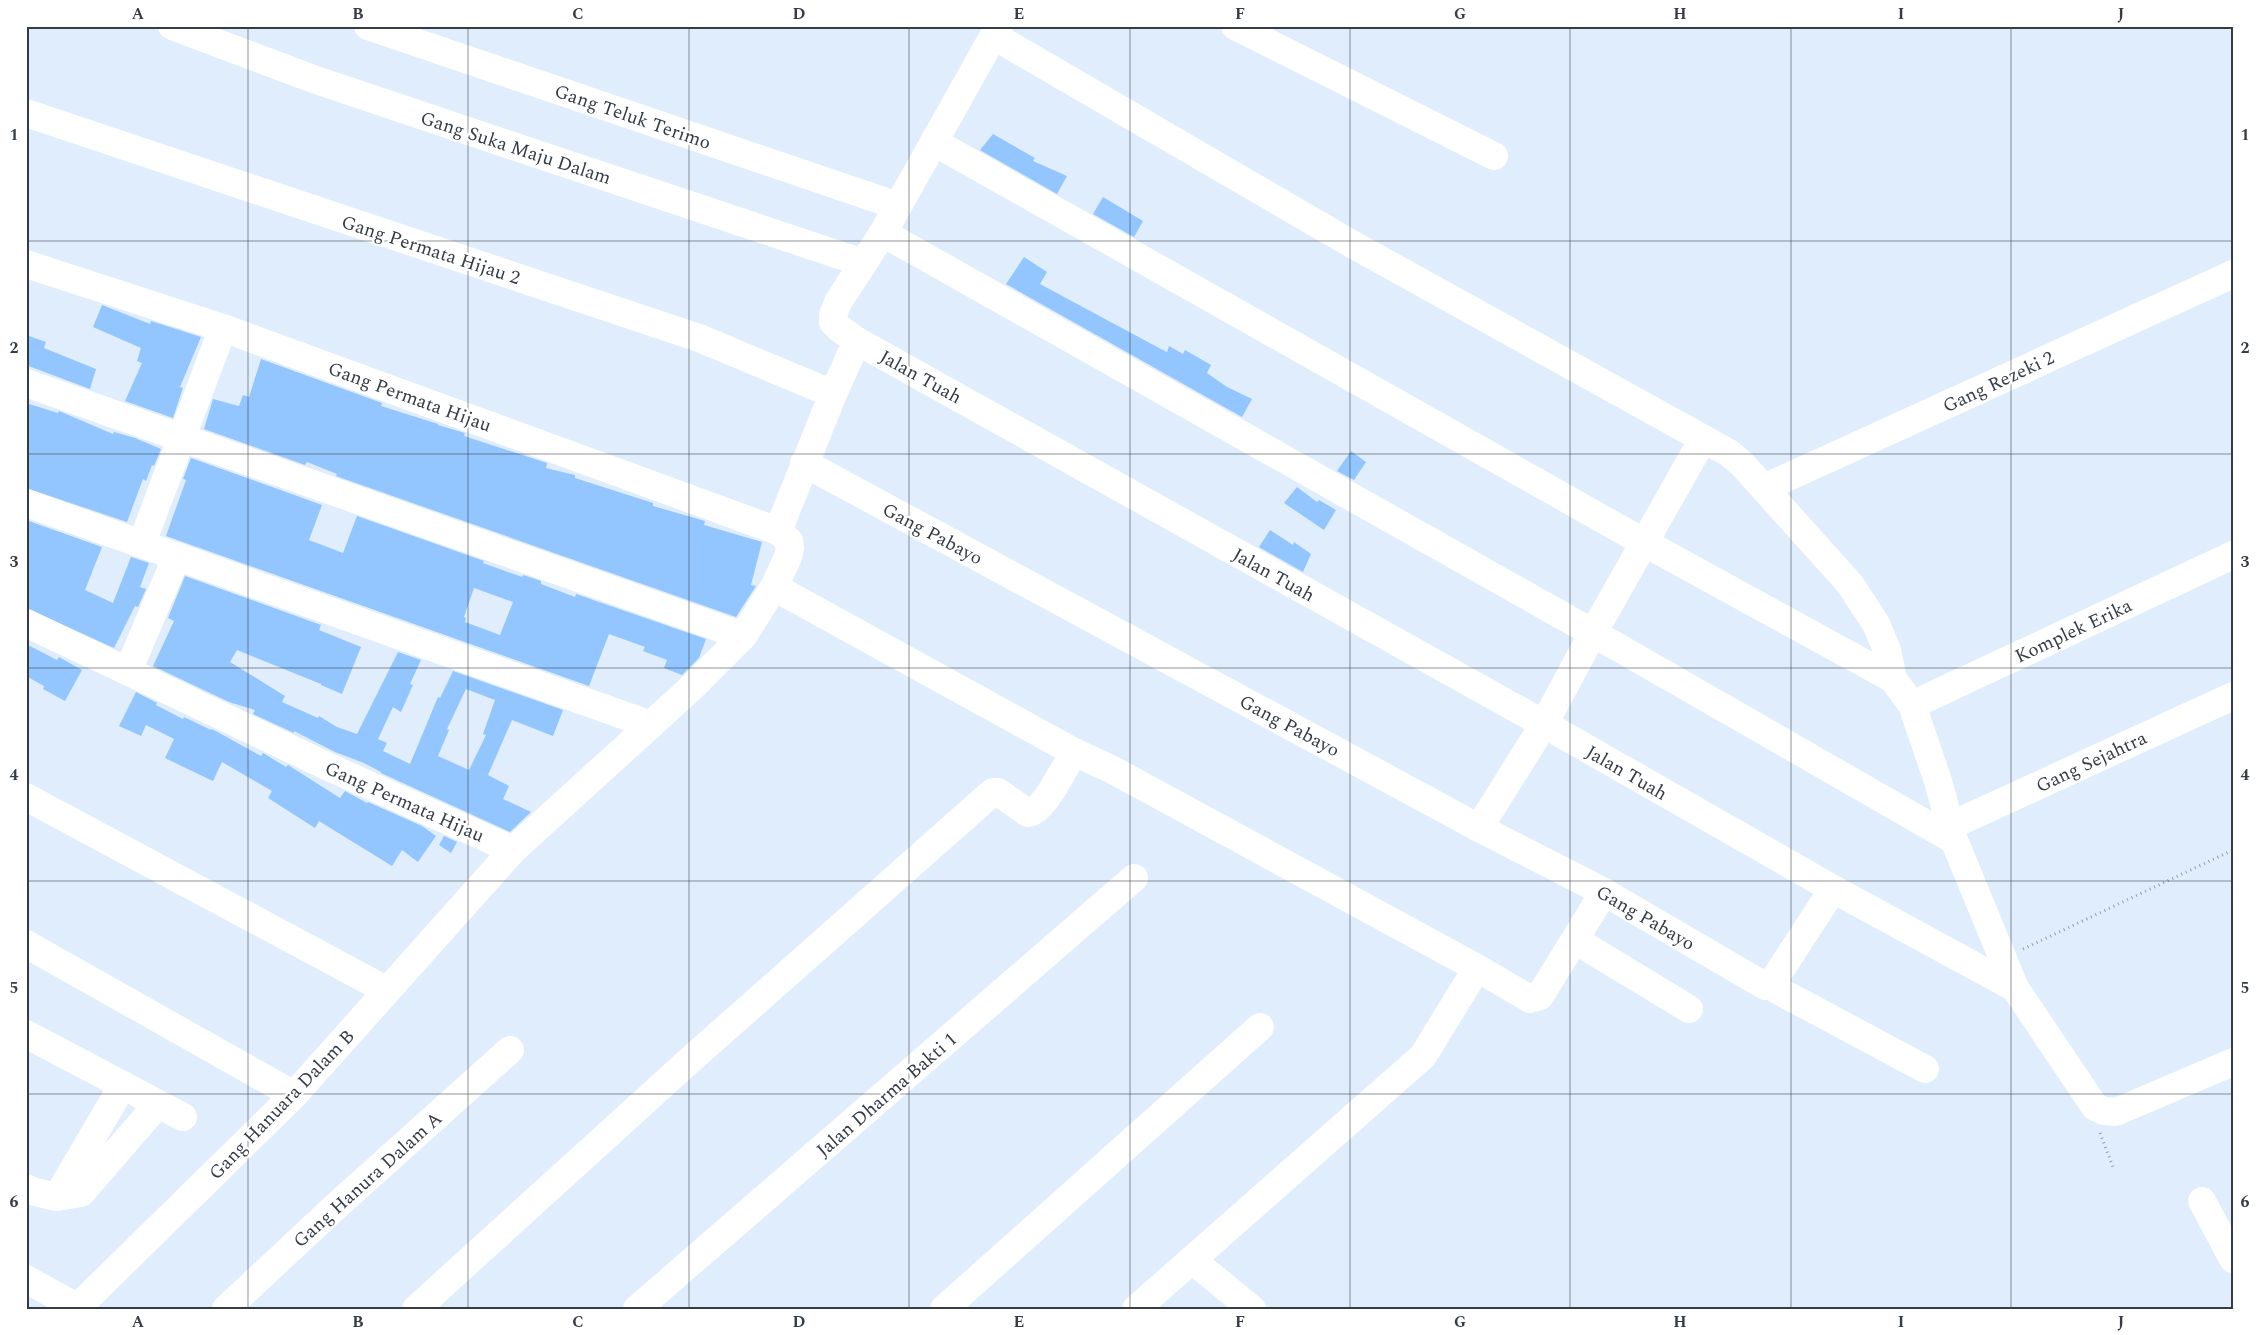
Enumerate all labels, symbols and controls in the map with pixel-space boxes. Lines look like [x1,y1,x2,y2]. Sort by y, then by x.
text: A [132,2,145,26]
text: B [352,2,364,26]
text: C [572,2,584,26]
text: D [793,2,806,26]
text: E [1014,2,1024,26]
text: F [1235,2,1245,26]
text: G [1454,2,1466,26]
text: H [1673,2,1687,26]
text: I [1898,2,1904,26]
text: J [2118,2,2125,26]
street label: Gang Teluk Terimo [550,77,715,158]
street label: Gang Suka Maju Dalam [416,104,615,193]
text: 1 [10,123,18,147]
text: 1 [2241,123,2249,147]
street label: Gang Permata Hijau 2 [337,208,524,293]
text: 2 [10,336,19,360]
text: 2 [2241,336,2250,360]
street label: Jalan Tuah [874,343,967,412]
street label: Gang Rezeki 2 [1938,344,2059,421]
street label: Gang Permata Hijau [324,354,496,441]
street label: Gang Pabayo [877,496,988,573]
street label: Jalan Tuah [1227,541,1320,610]
text: 3 [10,550,19,574]
text: 3 [2241,550,2250,574]
street label: Komplek Erika [2010,591,2138,671]
street label: Gang Pabayo [1234,688,1345,765]
street label: Gang Sejahtra [2031,724,2153,801]
street label: Jalan Tuah [1580,738,1673,808]
street label: Gang Permata Hijau [320,754,489,851]
text: 4 [10,763,19,787]
text: 4 [2241,763,2250,787]
street label: Gang Pabayo [1590,878,1700,958]
text: 5 [10,976,18,1000]
text: 5 [2241,976,2249,1000]
street label: Gang Hanuara Dalam B [202,1023,362,1187]
street label: Jalan Dharma Bakti 1 [810,1026,964,1165]
street label: Gang Hanura Dalam A [287,1105,449,1255]
text: 6 [10,1190,19,1214]
text: 6 [2241,1190,2250,1214]
text: A [132,1310,145,1334]
text: B [352,1310,364,1334]
text: C [572,1310,584,1334]
text: D [793,1310,806,1334]
text: E [1014,1310,1024,1334]
text: F [1235,1310,1245,1334]
text: G [1454,1310,1466,1334]
text: H [1673,1310,1687,1334]
text: I [1898,1310,1904,1334]
text: J [2118,1310,2125,1334]

